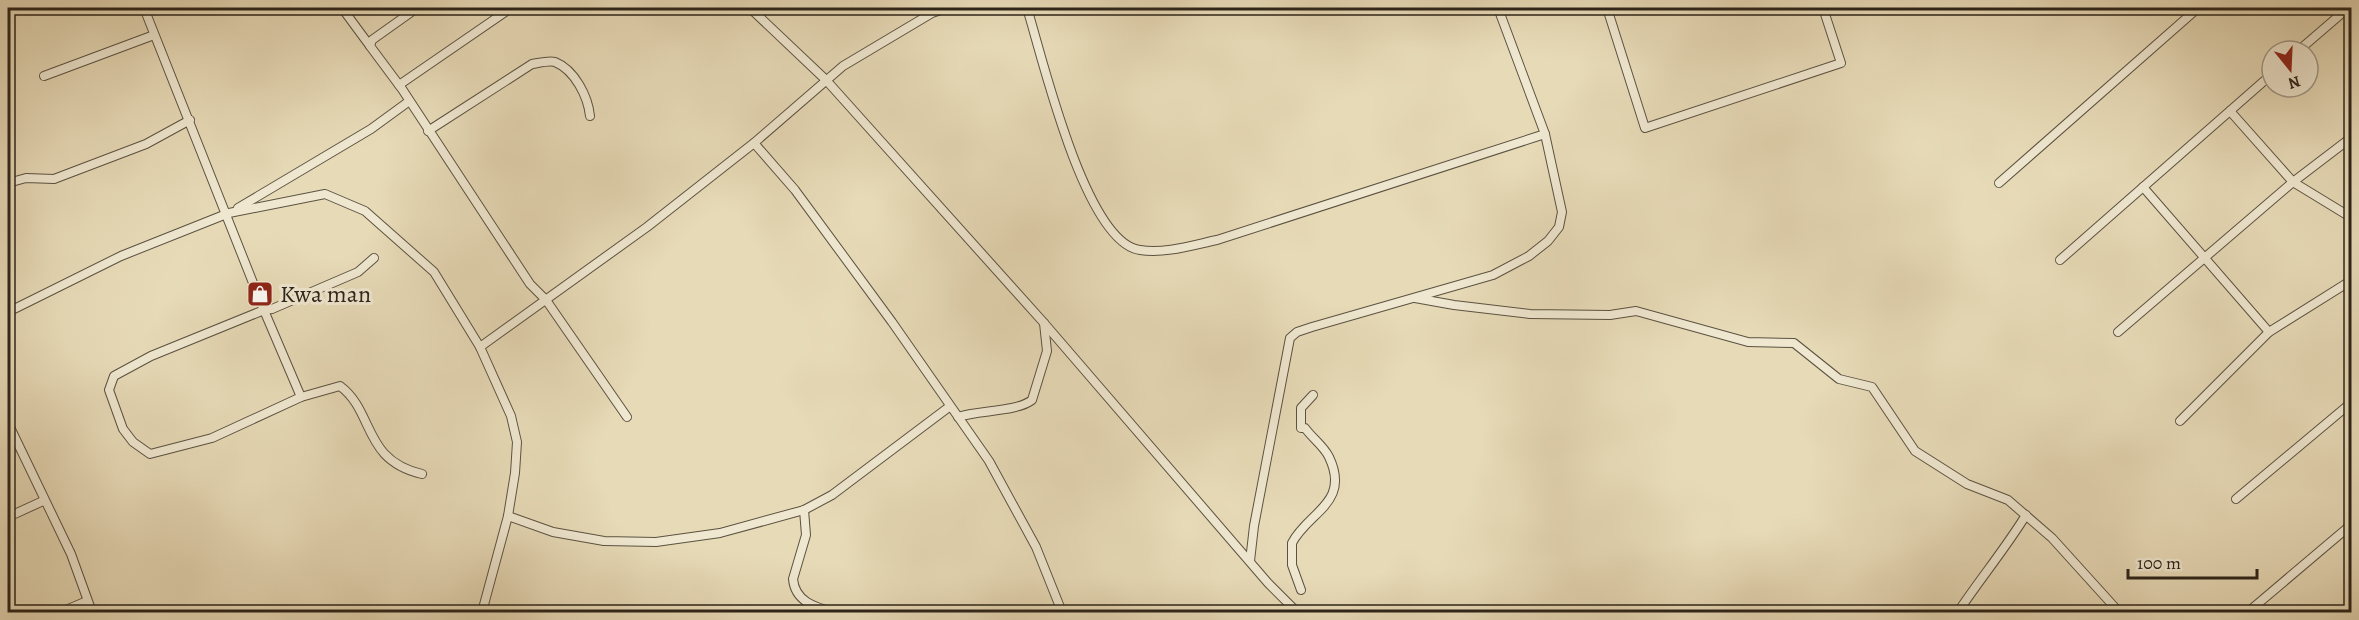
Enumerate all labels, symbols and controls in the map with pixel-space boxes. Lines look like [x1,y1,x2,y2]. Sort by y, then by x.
north arrow [2260,39,2320,99]
text: N [2285,70,2303,95]
place label: Kwa man [280,278,371,310]
shop icon: Kwa man [245,279,275,309]
scale bar [2128,542,2257,580]
text: 100 m [2137,551,2181,575]

